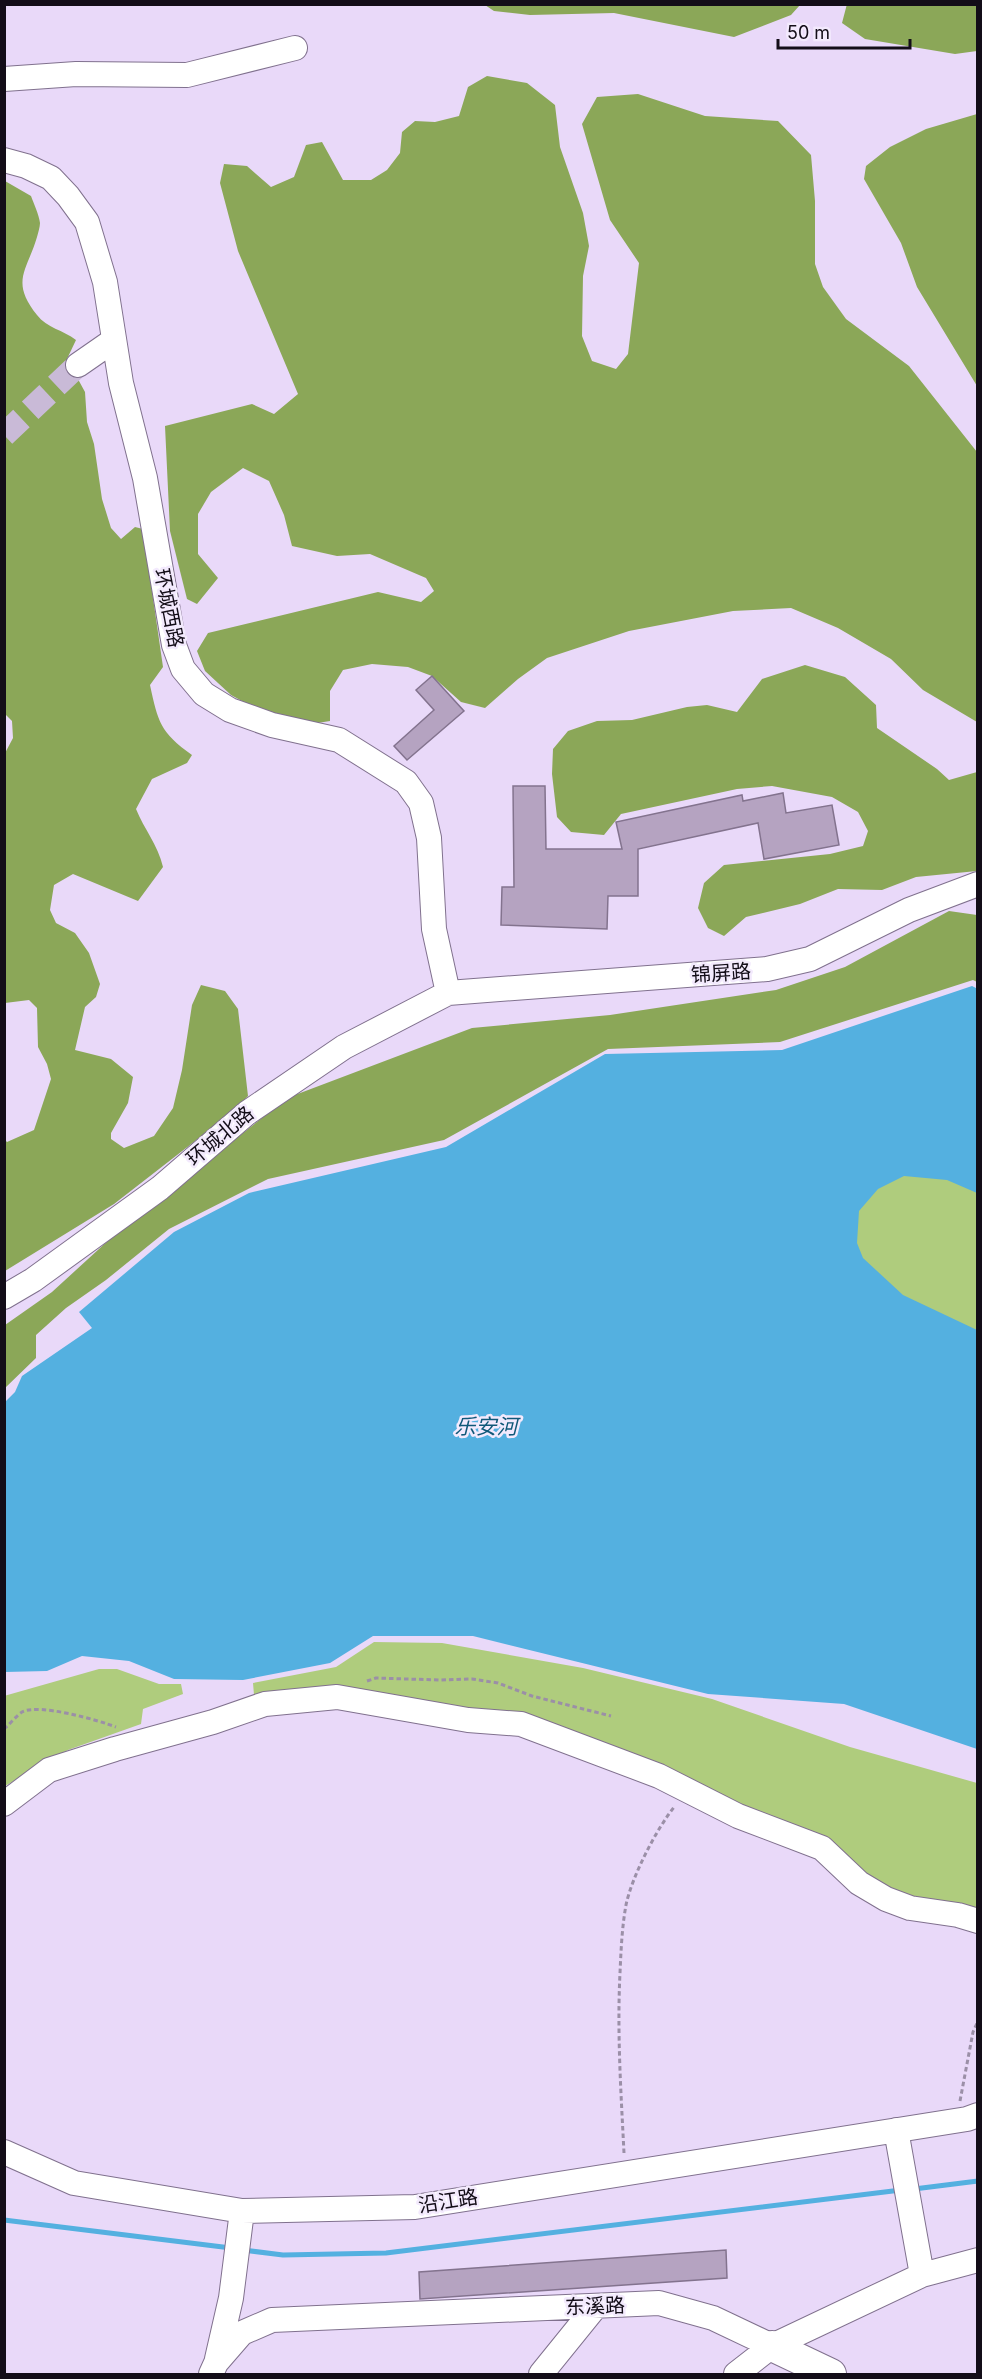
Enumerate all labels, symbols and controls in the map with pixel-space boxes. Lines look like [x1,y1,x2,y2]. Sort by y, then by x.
scale bar [778,12,910,50]
text: 50 m [787,22,830,43]
street label: 环城西路 [150,566,188,650]
street label: 锦屏路 [690,959,752,987]
street label: 环城北路 [182,1101,258,1171]
water label: 乐安河 [455,1414,521,1439]
street label: 沿江路 [416,2184,480,2218]
street label: 东溪路 [565,2293,625,2319]

